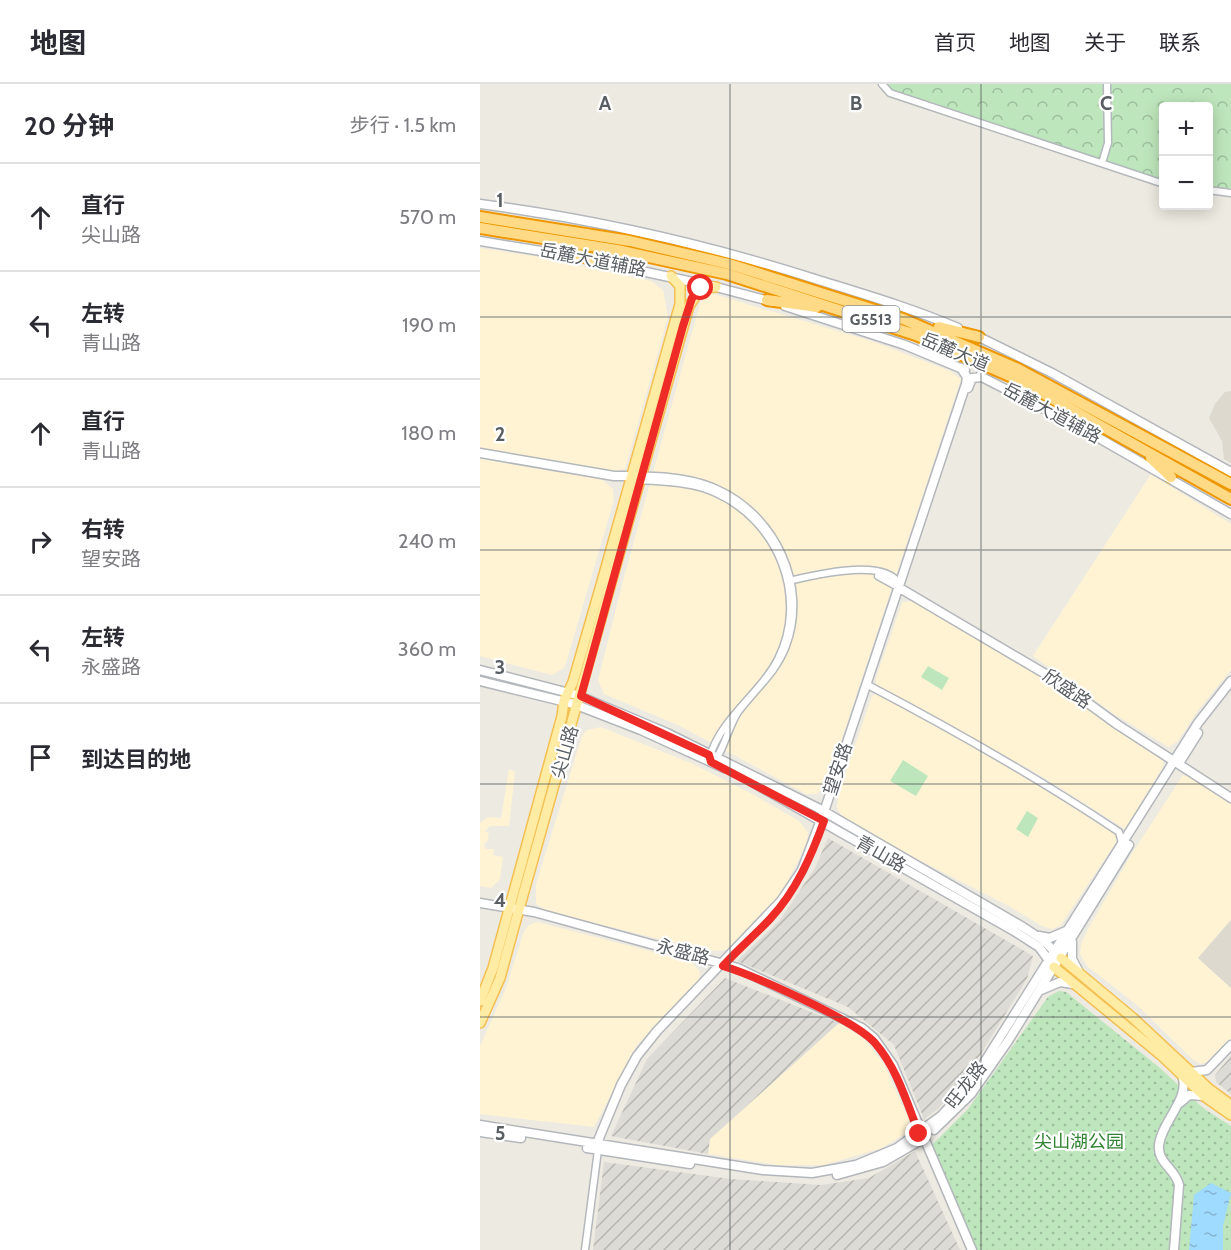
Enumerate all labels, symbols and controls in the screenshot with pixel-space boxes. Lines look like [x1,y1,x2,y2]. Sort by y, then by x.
text: 地图 [30,26,86,60]
text: 首页 [934,30,976,55]
text: 地图 [1009,30,1051,55]
text: 关于 [1084,30,1126,55]
text: 联系 [1159,30,1201,55]
text: A [599,91,612,115]
text: B [850,91,862,115]
text: C [1100,91,1112,115]
map controls [1159,102,1213,210]
button: + [1159,102,1213,156]
text: 20 分钟 [24,110,114,142]
text: 步行 · 1.5 km [350,113,456,137]
button: − [1159,156,1213,210]
text: 1 [496,188,504,212]
text: 直行 [81,192,125,219]
icon: ahead [24,201,57,234]
text: 570 m [399,205,456,229]
text: 尖山路 [81,223,141,247]
street label: 岳麓大道辅路 [538,239,648,281]
route start [687,274,713,300]
text: 左转 [81,300,125,327]
road number: G5513 [842,306,900,332]
icon: left [24,309,57,342]
text: 190 m [402,313,456,337]
street label: 岳麓大道 [918,328,992,376]
text: 青山路 [81,331,141,355]
street label: 岳麓大道辅路 [999,378,1105,448]
text: 直行 [81,408,125,435]
icon: ahead [24,417,57,450]
text: 180 m [401,421,456,445]
text: 2 [495,422,505,446]
text: 青山路 [81,439,141,463]
text: 右转 [81,516,125,543]
icon: right [24,525,57,558]
text: 240 m [398,529,456,553]
text: 望安路 [81,547,141,571]
text: 左转 [81,624,125,651]
icon: left [24,633,57,666]
text: 360 m [398,637,456,661]
text: 永盛路 [81,655,141,679]
text: 3 [495,655,505,679]
street label: 欣盛路 [1039,665,1095,713]
street label: 尖山路 [547,723,583,781]
street label: 望安路 [819,740,857,798]
icon: arrive [24,741,57,774]
text: 到达目的地 [81,746,191,773]
street label: 青山路 [852,831,910,877]
text: 4 [494,888,506,912]
street label: 永盛路 [654,934,712,970]
street label: 旺龙路 [941,1057,991,1113]
route end [905,1120,931,1146]
text: 5 [495,1121,505,1145]
park label: 尖山湖公园 [1034,1131,1124,1153]

